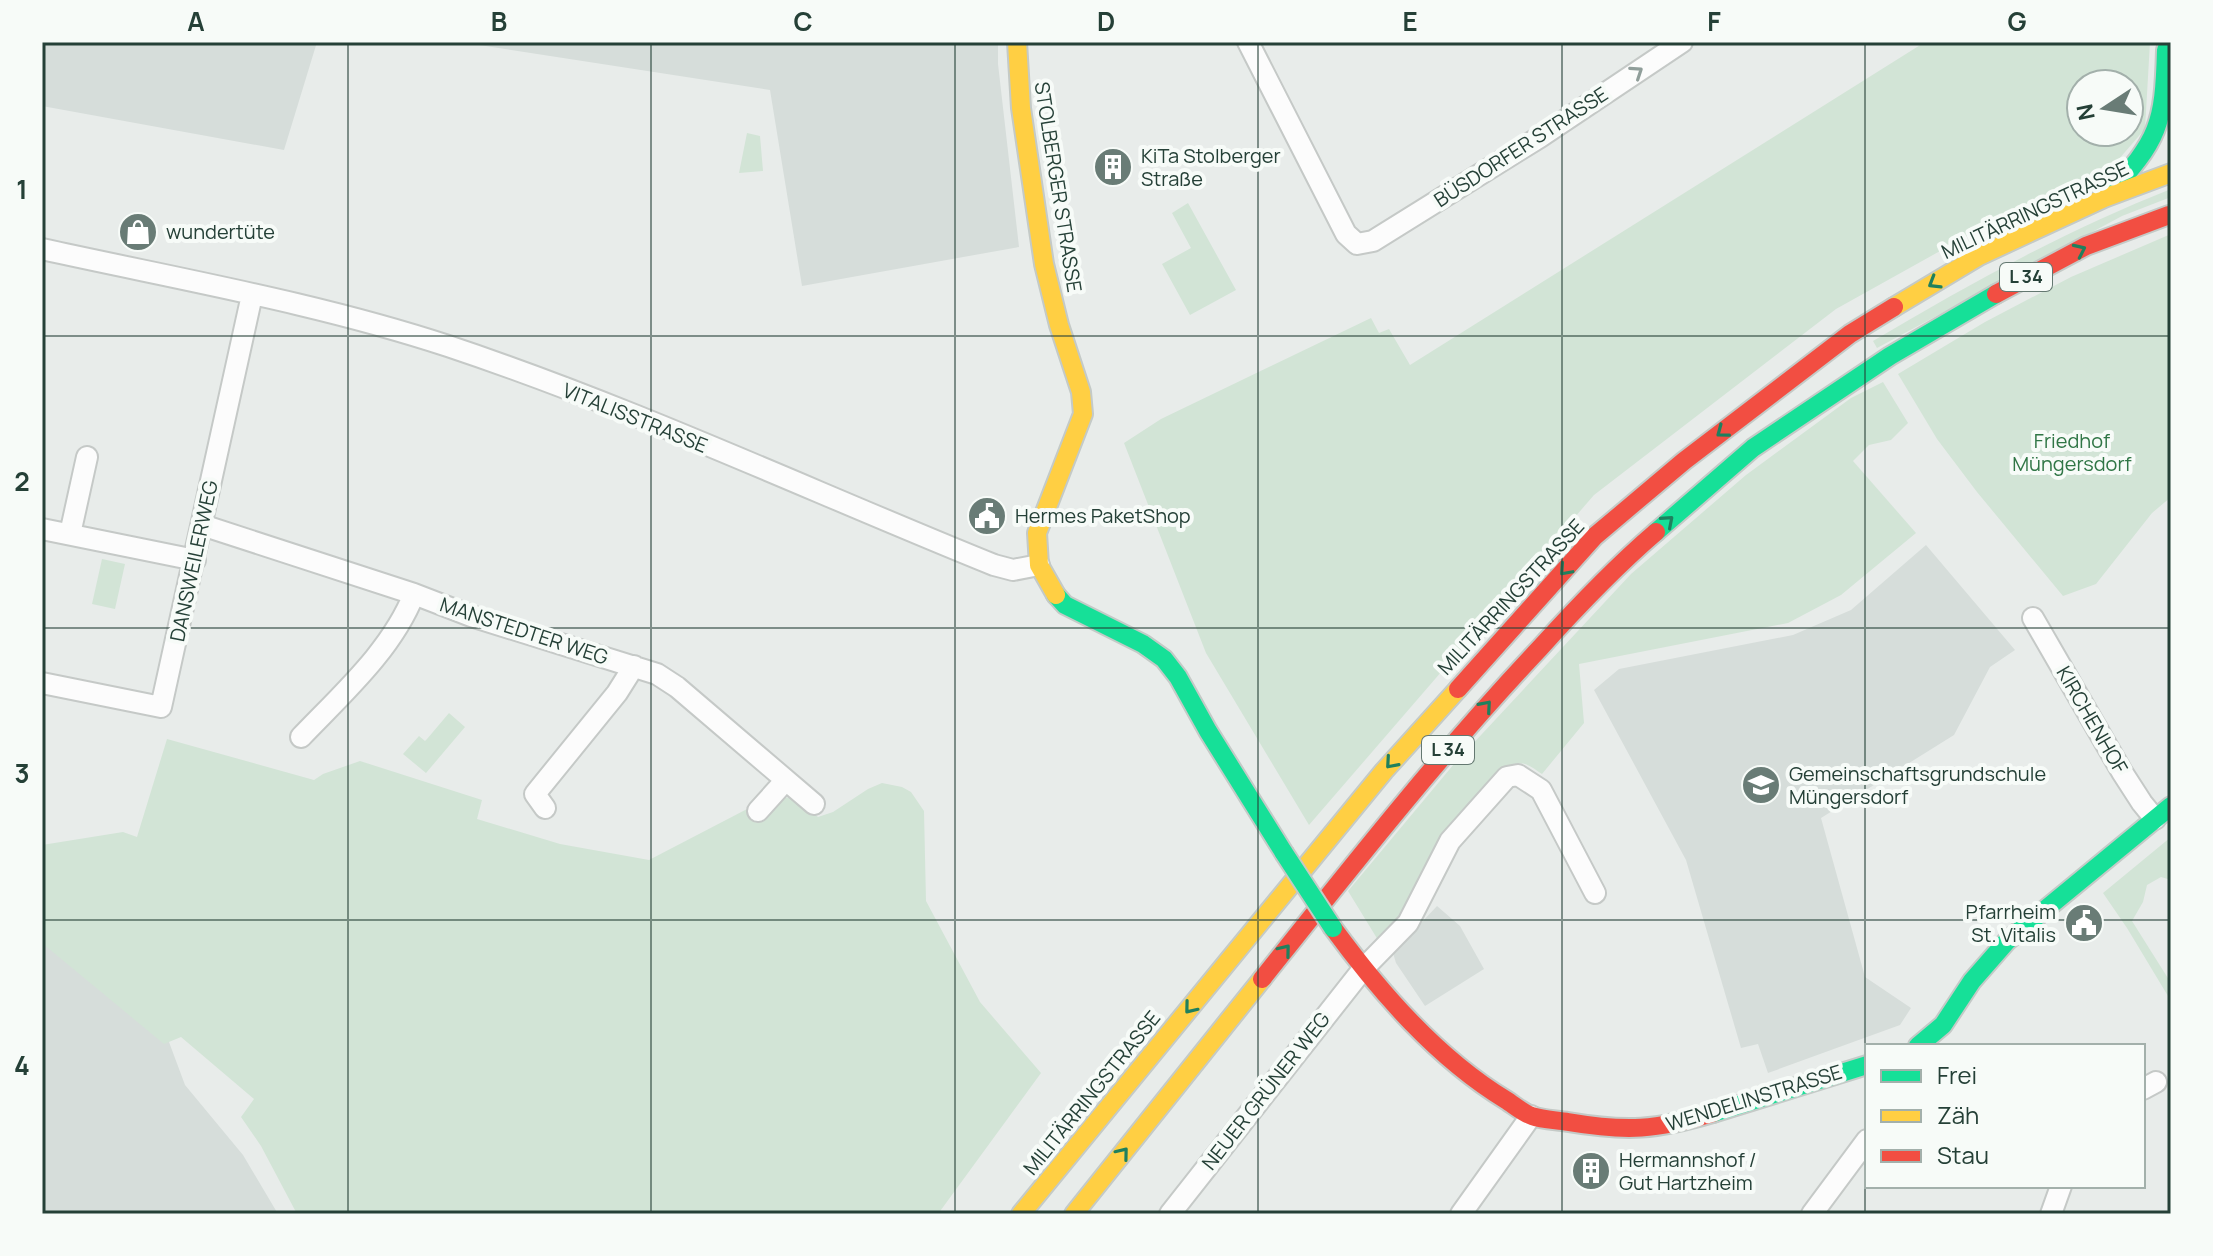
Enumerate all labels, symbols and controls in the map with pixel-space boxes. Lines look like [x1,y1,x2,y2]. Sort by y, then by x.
text: A [187,3,205,39]
text: B [491,3,507,39]
text: C [793,3,813,39]
text: D [1097,3,1115,39]
text: E [1402,3,1418,39]
text: F [1707,3,1721,39]
text: G [2007,3,2027,39]
one-way arrow [1628,67,1643,82]
north arrow [2065,68,2145,148]
street label: STOLBERGER STRASSE [1029,80,1088,294]
street label: BÜSDORFER STRASSE [1429,80,1613,213]
text: N [2069,101,2102,123]
place label: KiTa Stolberger Straße [1141,142,1281,192]
building icon: KiTa Stolberger Straße [1092,146,1134,188]
street label: MILITÄRRINGSTRASSE [1937,154,2133,265]
text: 1 [16,171,28,207]
shop icon: wundertüte [117,211,159,253]
place label: wundertüte [166,218,275,245]
one-way arrow [2072,244,2086,260]
road number: L 34 [2000,263,2052,291]
one-way arrow [1928,273,1943,289]
street label: VITALISSTRASSE [559,376,712,459]
one-way arrow [1716,422,1730,436]
park label: Friedhof Müngersdorf [2012,427,2132,477]
text: 2 [14,463,30,499]
street label: DANSWEILERWEG [163,478,224,644]
public building icon: Hermes PaketShop [966,495,1008,537]
place label: Hermes PaketShop [1015,502,1191,529]
street label: MILITÄRRINGSTRASSE [1431,513,1590,680]
one-way arrow [1659,516,1674,531]
one-way arrow [1559,561,1574,575]
street label: MANSTEDTER WEG [437,591,612,670]
street label: KIRCHENHOF [2051,661,2134,779]
one-way arrow [1476,701,1491,716]
road number: L 34 [1422,736,1474,764]
one-way arrow [1386,754,1401,769]
text: 3 [14,755,30,791]
place label: Gemeinschaftsgrundschule Müngersdorf [1789,760,2046,810]
school or university icon: Gemeinschaftsgrundschule Müngersdorf [1740,764,1782,806]
place label: Pfarrheim St. Vitalis [1966,898,2056,948]
public building icon: Pfarrheim St. Vitalis [2063,902,2105,944]
one-way arrow [1275,945,1290,959]
one-way arrow [1186,998,1200,1013]
street label: MILITÄRRINGSTRASSE [1017,1005,1166,1180]
street label: NEUER GRÜNER WEG [1195,1006,1336,1175]
legend [1865,1044,2145,1188]
text: 4 [14,1047,30,1083]
street label: WENDELINSTRASSE [1663,1058,1845,1137]
text: Frei [1937,1058,1977,1091]
text: Zäh [1937,1098,1979,1131]
text: Stau [1937,1138,1989,1171]
place label: Hermannshof / Gut Hartzheim [1619,1146,1756,1196]
one-way arrow [1113,1148,1128,1162]
building icon: Hermannshof / Gut Hartzheim [1570,1150,1612,1192]

